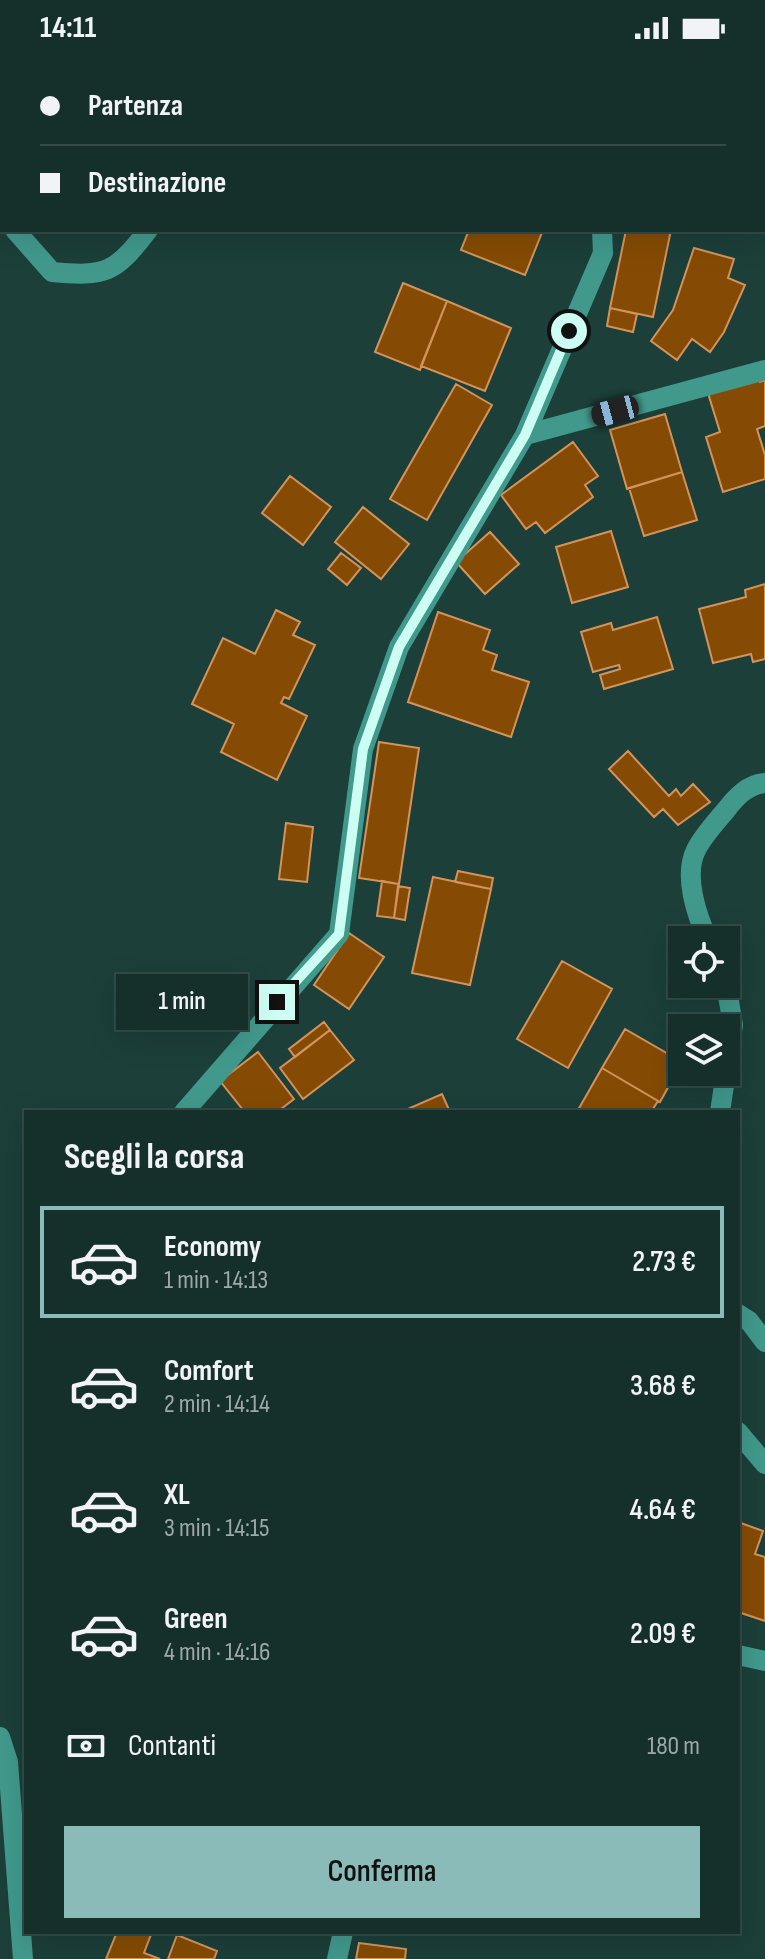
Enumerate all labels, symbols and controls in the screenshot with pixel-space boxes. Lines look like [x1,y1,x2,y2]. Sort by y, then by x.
text: 14:11 [40,10,96,46]
text: Partenza [88,88,183,124]
text: Destinazione [88,165,226,201]
route start [551,313,587,349]
car [589,393,641,429]
map controls [668,926,740,1086]
button: locate [668,926,740,998]
callout: 1 min [117,974,249,1030]
route end [259,984,295,1020]
text: 1 min [158,986,206,1017]
button: layers [668,1014,740,1086]
text: Scegli la corsa [64,1136,244,1179]
icon: car [68,1226,140,1298]
text: Economy [164,1229,261,1265]
text: 2.73 € [632,1244,696,1280]
text: 1 min · 14:13 [164,1265,268,1296]
icon: car [68,1350,140,1422]
text: Comfort [164,1353,254,1389]
text: 3.68 € [630,1368,696,1404]
text: 2 min · 14:14 [164,1389,270,1420]
icon: car [68,1474,140,1546]
text: XL [164,1477,190,1513]
text: 4.64 € [630,1492,696,1528]
text: 3 min · 14:15 [164,1513,270,1544]
icon: car [68,1598,140,1670]
text: Green [164,1601,228,1637]
text: 2.09 € [630,1616,696,1652]
text: 4 min · 14:16 [164,1637,270,1668]
icon: cash [64,1724,108,1768]
text: Contanti [128,1728,216,1764]
text: 180 m [647,1731,700,1762]
button: Conferma [64,1826,700,1918]

